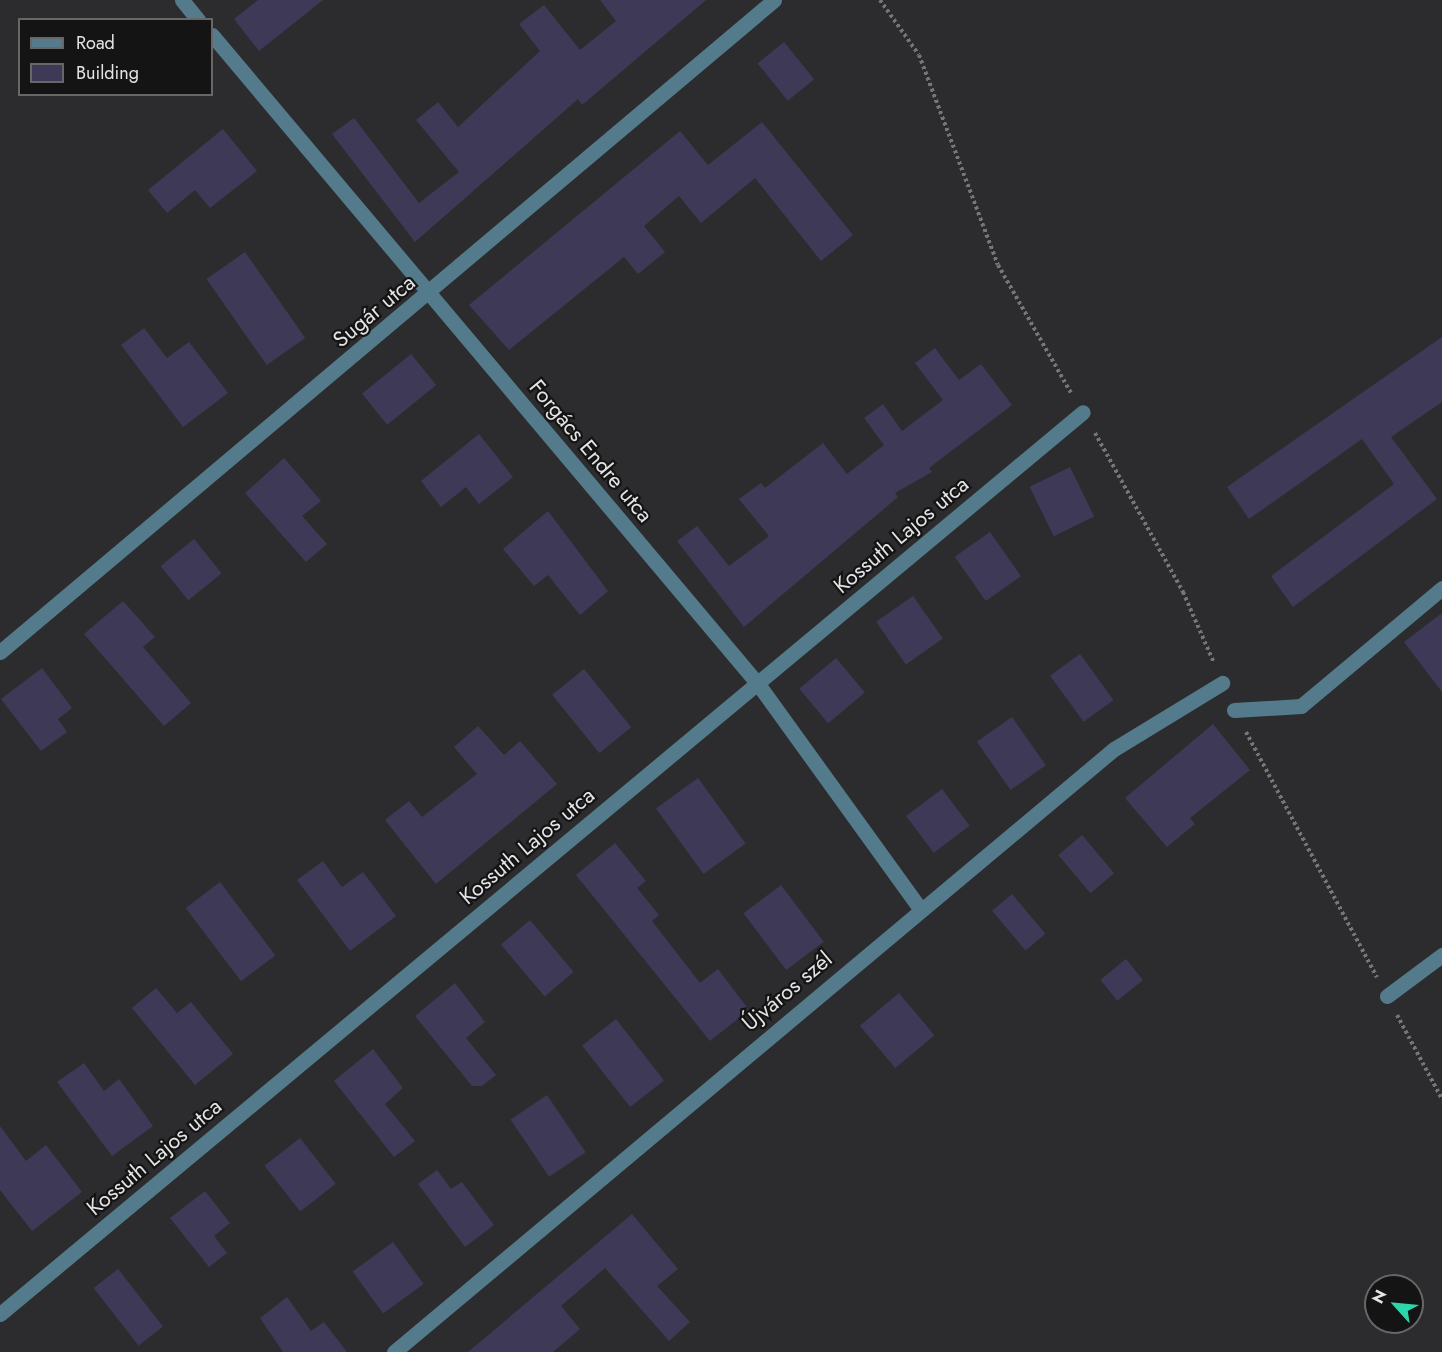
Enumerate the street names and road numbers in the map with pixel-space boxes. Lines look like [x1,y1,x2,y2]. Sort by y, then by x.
street label: Sugár utca [328,269,420,353]
street label: Forgács Endre utca [524,374,658,528]
street label: Kossuth Lajos utca [828,471,974,599]
street label: Kossuth Lajos utca [454,782,600,910]
street label: Újváros szél [737,946,837,1036]
street label: Kossuth Lajos utca [81,1093,227,1221]

